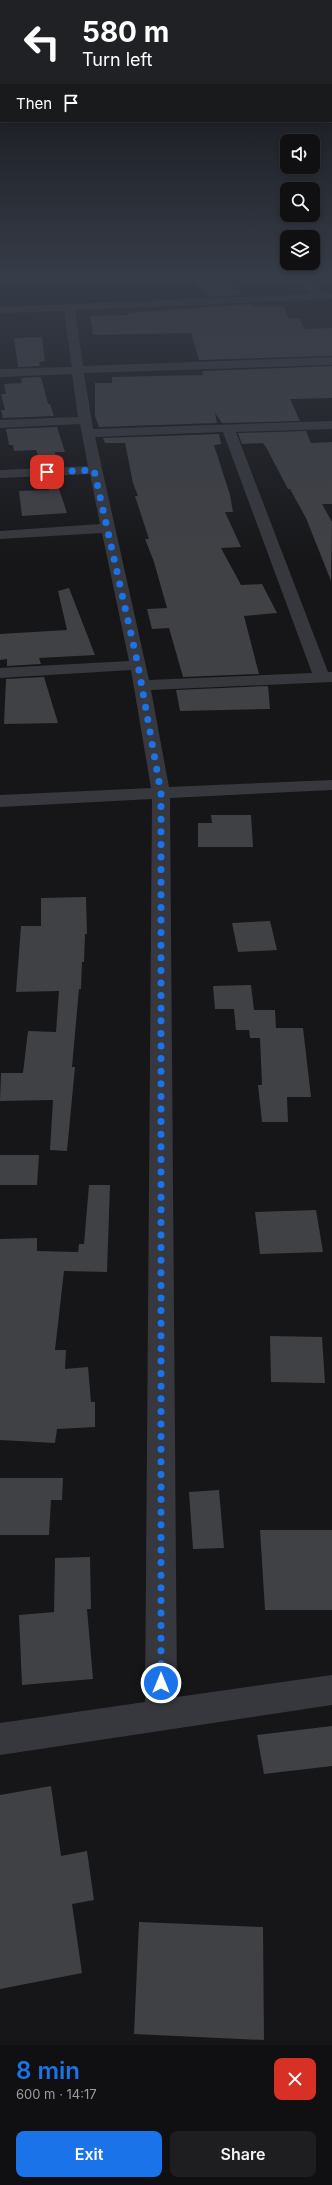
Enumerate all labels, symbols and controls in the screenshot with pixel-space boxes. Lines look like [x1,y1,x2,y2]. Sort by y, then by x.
text: 580 m [82,15,169,49]
icon: left [16,16,68,68]
text: Turn left [82,49,152,70]
icon: arrive [60,92,82,114]
text: Then [16,94,52,113]
map controls [280,134,320,270]
button: sound [280,134,320,174]
button: search [280,182,320,222]
button: layers [280,230,320,270]
pin [30,455,64,489]
icon: arrive [36,461,58,483]
position arrow [140,1662,182,1704]
text: 8 min [16,2056,80,2085]
button: close [274,2058,316,2100]
text: 600 m · 14:17 [16,2086,97,2102]
button: Exit [16,2131,162,2177]
button: Share [170,2131,316,2177]

